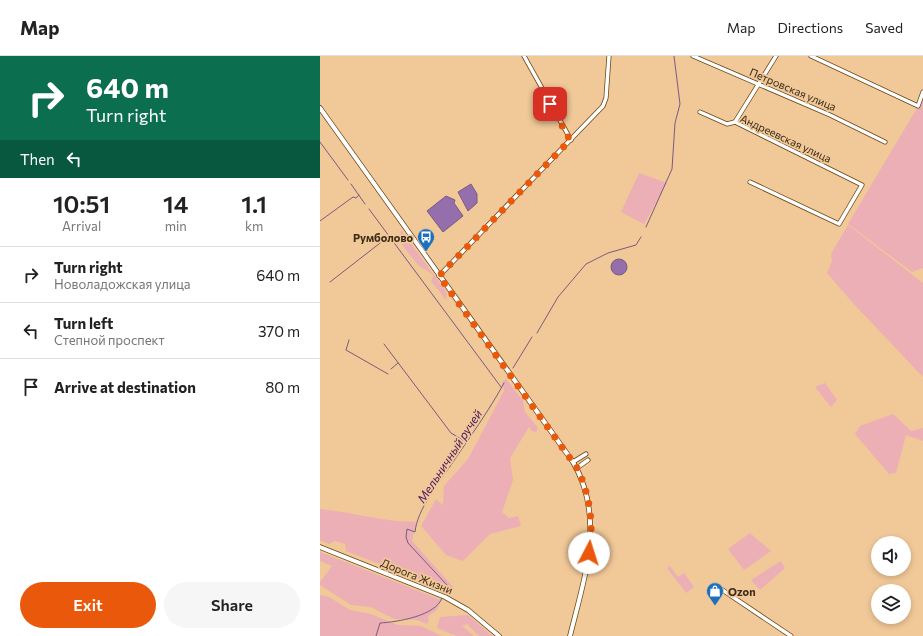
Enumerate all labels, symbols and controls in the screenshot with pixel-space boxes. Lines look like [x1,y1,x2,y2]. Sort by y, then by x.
text: Map [20,16,59,39]
text: Map [727,19,756,36]
text: Directions [778,19,843,36]
text: Saved [865,19,903,36]
street label: Петровская улица [748,65,838,113]
text: 640 m [86,70,169,104]
icon: right [20,72,72,124]
pin [533,87,567,121]
icon: arrive [539,93,561,115]
text: Turn right [86,104,166,126]
street label: Андреевская улица [738,111,834,165]
icon: left [63,148,85,170]
text: Then [20,150,55,168]
text: 10:51 [53,189,110,218]
text: 14 [163,189,188,218]
text: 1.1 [241,189,267,218]
text: Arrival [62,218,101,234]
text: min [165,218,187,234]
text: km [245,218,263,234]
bus stop icon: Румболово [416,227,436,252]
place label: Румболово [353,231,413,244]
text: Turn right [54,258,123,276]
icon: right [20,264,42,286]
text: 640 m [256,266,300,284]
text: Новоладожская улица [54,276,190,292]
text: Turn left [54,314,113,332]
icon: left [20,320,42,342]
text: 370 m [258,322,300,340]
text: Степной проспект [54,332,165,348]
icon: arrive [20,376,42,398]
text: Arrive at destination [54,378,196,396]
text: 80 m [265,378,300,396]
water label: Мельничный ручей [414,407,484,505]
position arrow [568,532,610,574]
map controls [871,536,911,624]
button: sound [871,536,911,576]
street label: Дорога Жизни [379,556,455,596]
shop icon: Ozon [705,581,725,606]
button: Exit [20,582,156,628]
button: Share [164,582,300,628]
button: layers [871,584,911,624]
place label: Ozon [728,585,756,598]

